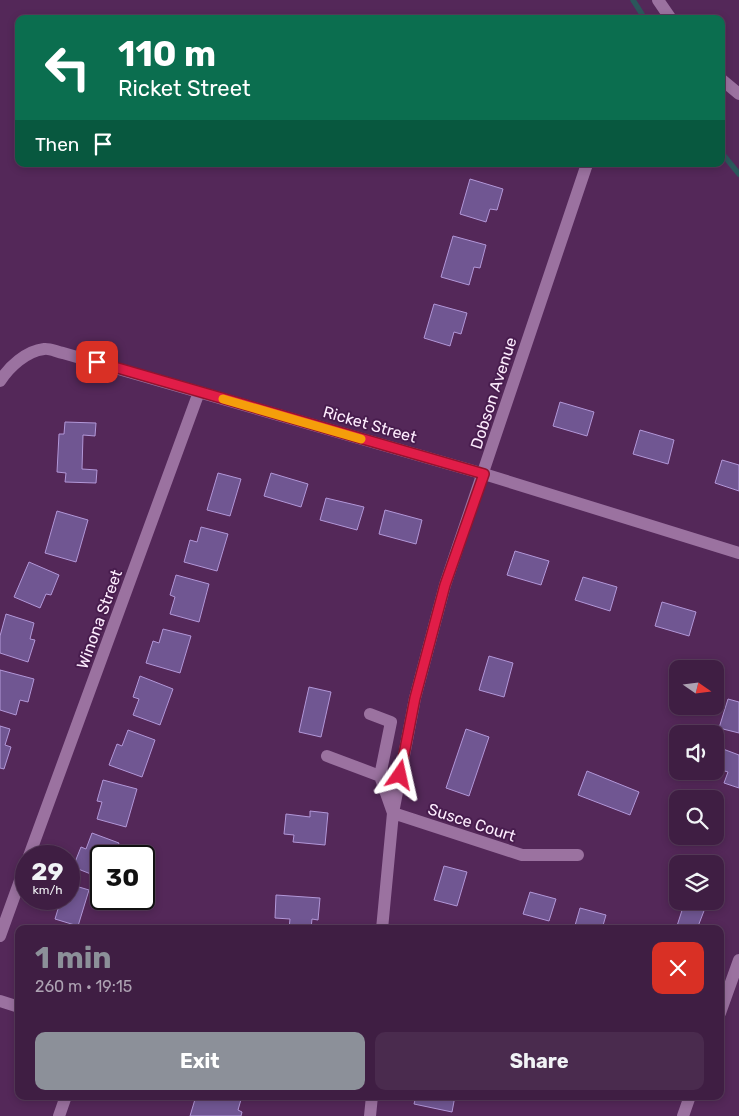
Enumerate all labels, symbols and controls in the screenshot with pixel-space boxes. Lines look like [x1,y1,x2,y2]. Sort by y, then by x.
text: 110 m [118,33,216,75]
icon: left [35,35,100,100]
text: Ricket Street [118,75,251,102]
icon: arrive [89,130,117,158]
text: Then [35,133,79,156]
street label: Dobson Avenue [466,335,520,451]
pin [76,341,118,383]
icon: arrive [83,348,111,376]
street label: Ricket Street [321,402,419,447]
street label: Winona Street [73,567,126,671]
north arrow [669,660,724,715]
map controls [669,660,724,910]
button: sound [669,725,724,780]
position arrow [373,748,425,800]
button: search [669,790,724,845]
street label: Susce Court [426,799,518,846]
speed limit sign: 30 [90,845,155,910]
button: layers [669,855,724,910]
text: 29 [31,857,64,886]
text: km/h [33,883,62,897]
text: 1 min [35,940,112,976]
button: close [652,942,704,994]
text: 260 m · 19:15 [35,977,132,996]
button: Exit [35,1032,365,1090]
button: Share [375,1032,704,1090]

